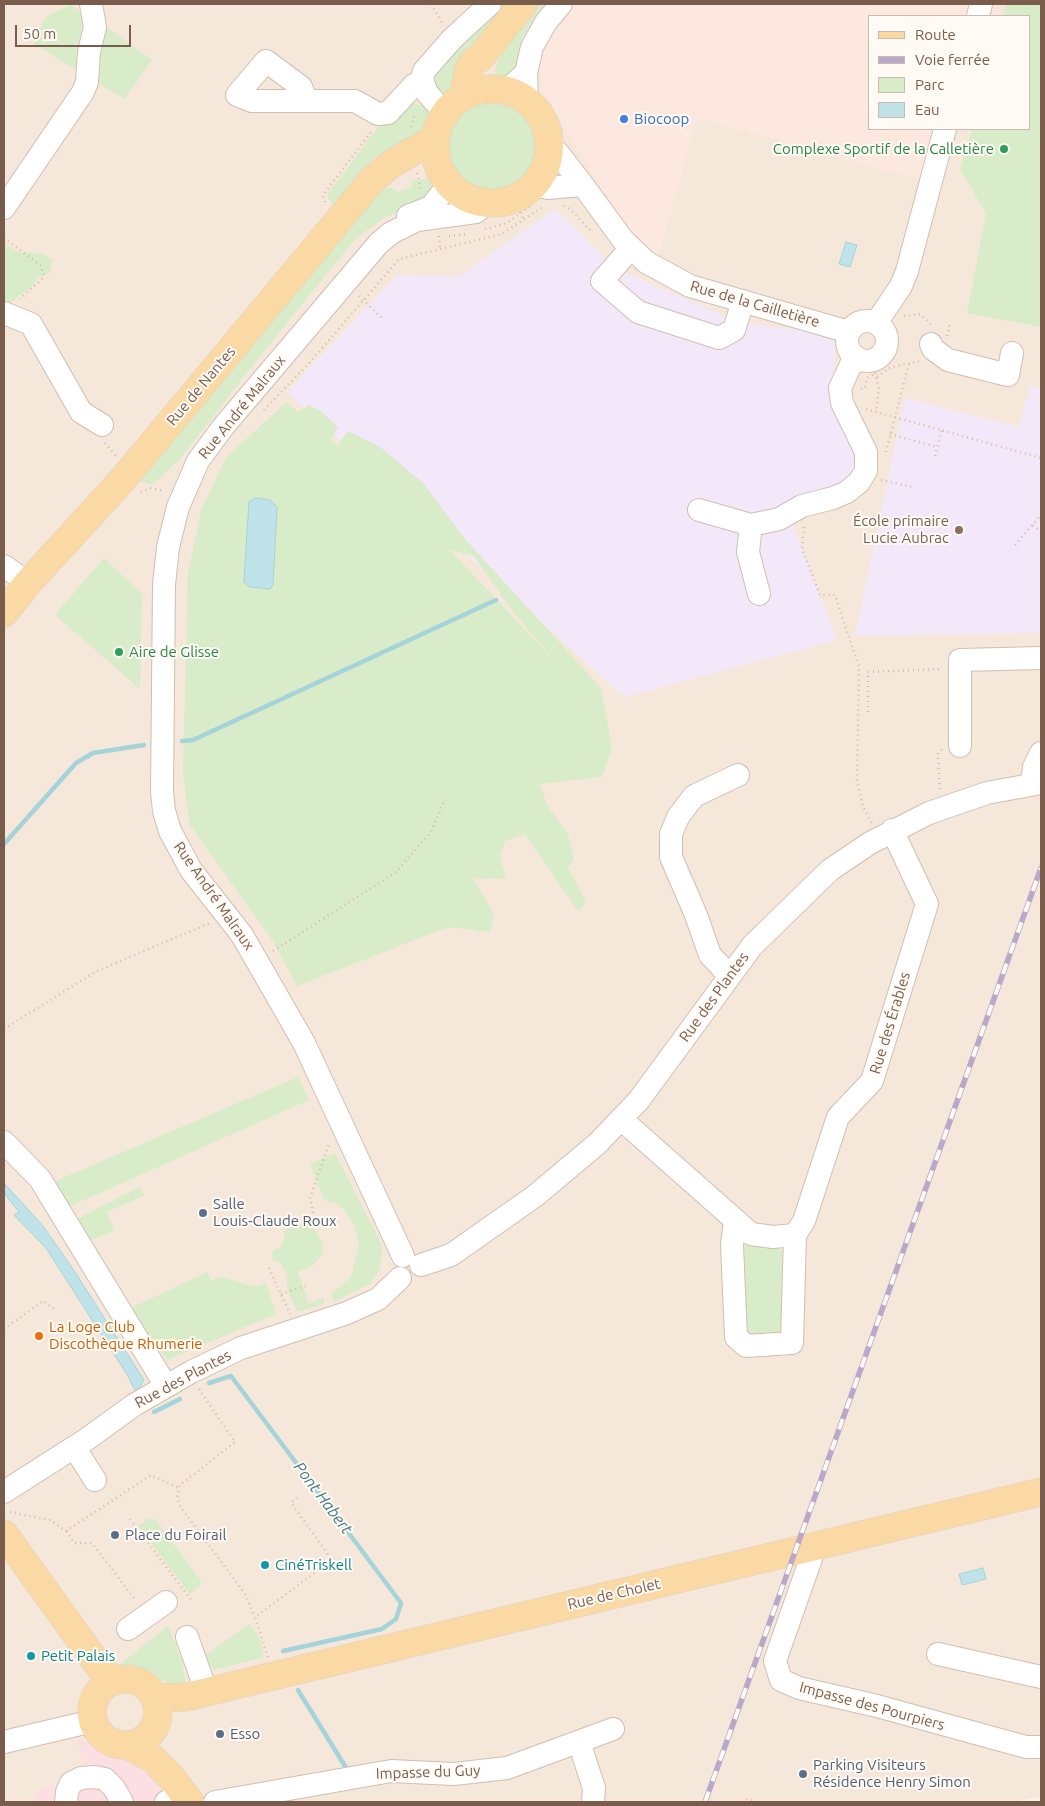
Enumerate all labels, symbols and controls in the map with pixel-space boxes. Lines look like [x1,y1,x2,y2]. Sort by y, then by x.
scale bar [18,15,134,47]
legend [868,15,1030,130]
text: 50 m [23,25,56,42]
text: Route [915,26,956,43]
text: Voie ferrée [915,51,990,68]
text: Parc [915,76,944,93]
text: Eau [915,101,940,118]
place label: Biocoop [634,110,689,128]
marker: Biocoop [618,113,630,125]
place label: Complexe Sportif de la Calletière [773,140,994,158]
marker: Complexe Sportif de la Calletière [998,143,1010,155]
street label: Rue de la Cailletière [688,277,822,331]
street label: Rue de Nantes [163,343,239,429]
street label: Rue André Malraux [195,351,289,463]
place label: École primaire Lucie Aubrac [853,512,949,547]
marker: École primaire Lucie Aubrac [953,524,965,536]
place label: Aire de Glisse [129,643,219,661]
marker: Aire de Glisse [113,646,125,658]
street label: Rue André Malraux [170,838,258,954]
street label: Rue des Plantes [675,949,753,1045]
street label: Rue des Érables [866,970,914,1076]
place label: Salle Louis-Claude Roux [213,1195,337,1230]
marker: Salle Louis-Claude Roux [197,1207,209,1219]
place label: La Loge Club Discothèque Rhumerie [49,1318,203,1353]
marker: La Loge Club Discothèque Rhumerie [33,1330,45,1342]
street label: Rue des Plantes [132,1346,234,1412]
water label: Pont Habert [290,1458,356,1538]
place label: Place du Foirail [125,1526,226,1544]
marker: Place du Foirail [109,1529,121,1541]
place label: CinéTriskell [275,1556,352,1574]
marker: CinéTriskell [259,1559,271,1571]
street label: Rue de Cholet [566,1575,662,1613]
place label: Petit Palais [41,1647,115,1665]
marker: Petit Palais [25,1650,37,1662]
street label: Impasse des Pourpiers [797,1678,947,1734]
place label: Esso [230,1725,260,1743]
marker: Esso [214,1728,226,1740]
place label: Parking Visiteurs Résidence Henry Simon [813,1756,971,1791]
street label: Impasse du Guy [375,1761,481,1783]
marker: Parking Visiteurs Résidence Henry Simon [797,1768,809,1780]

